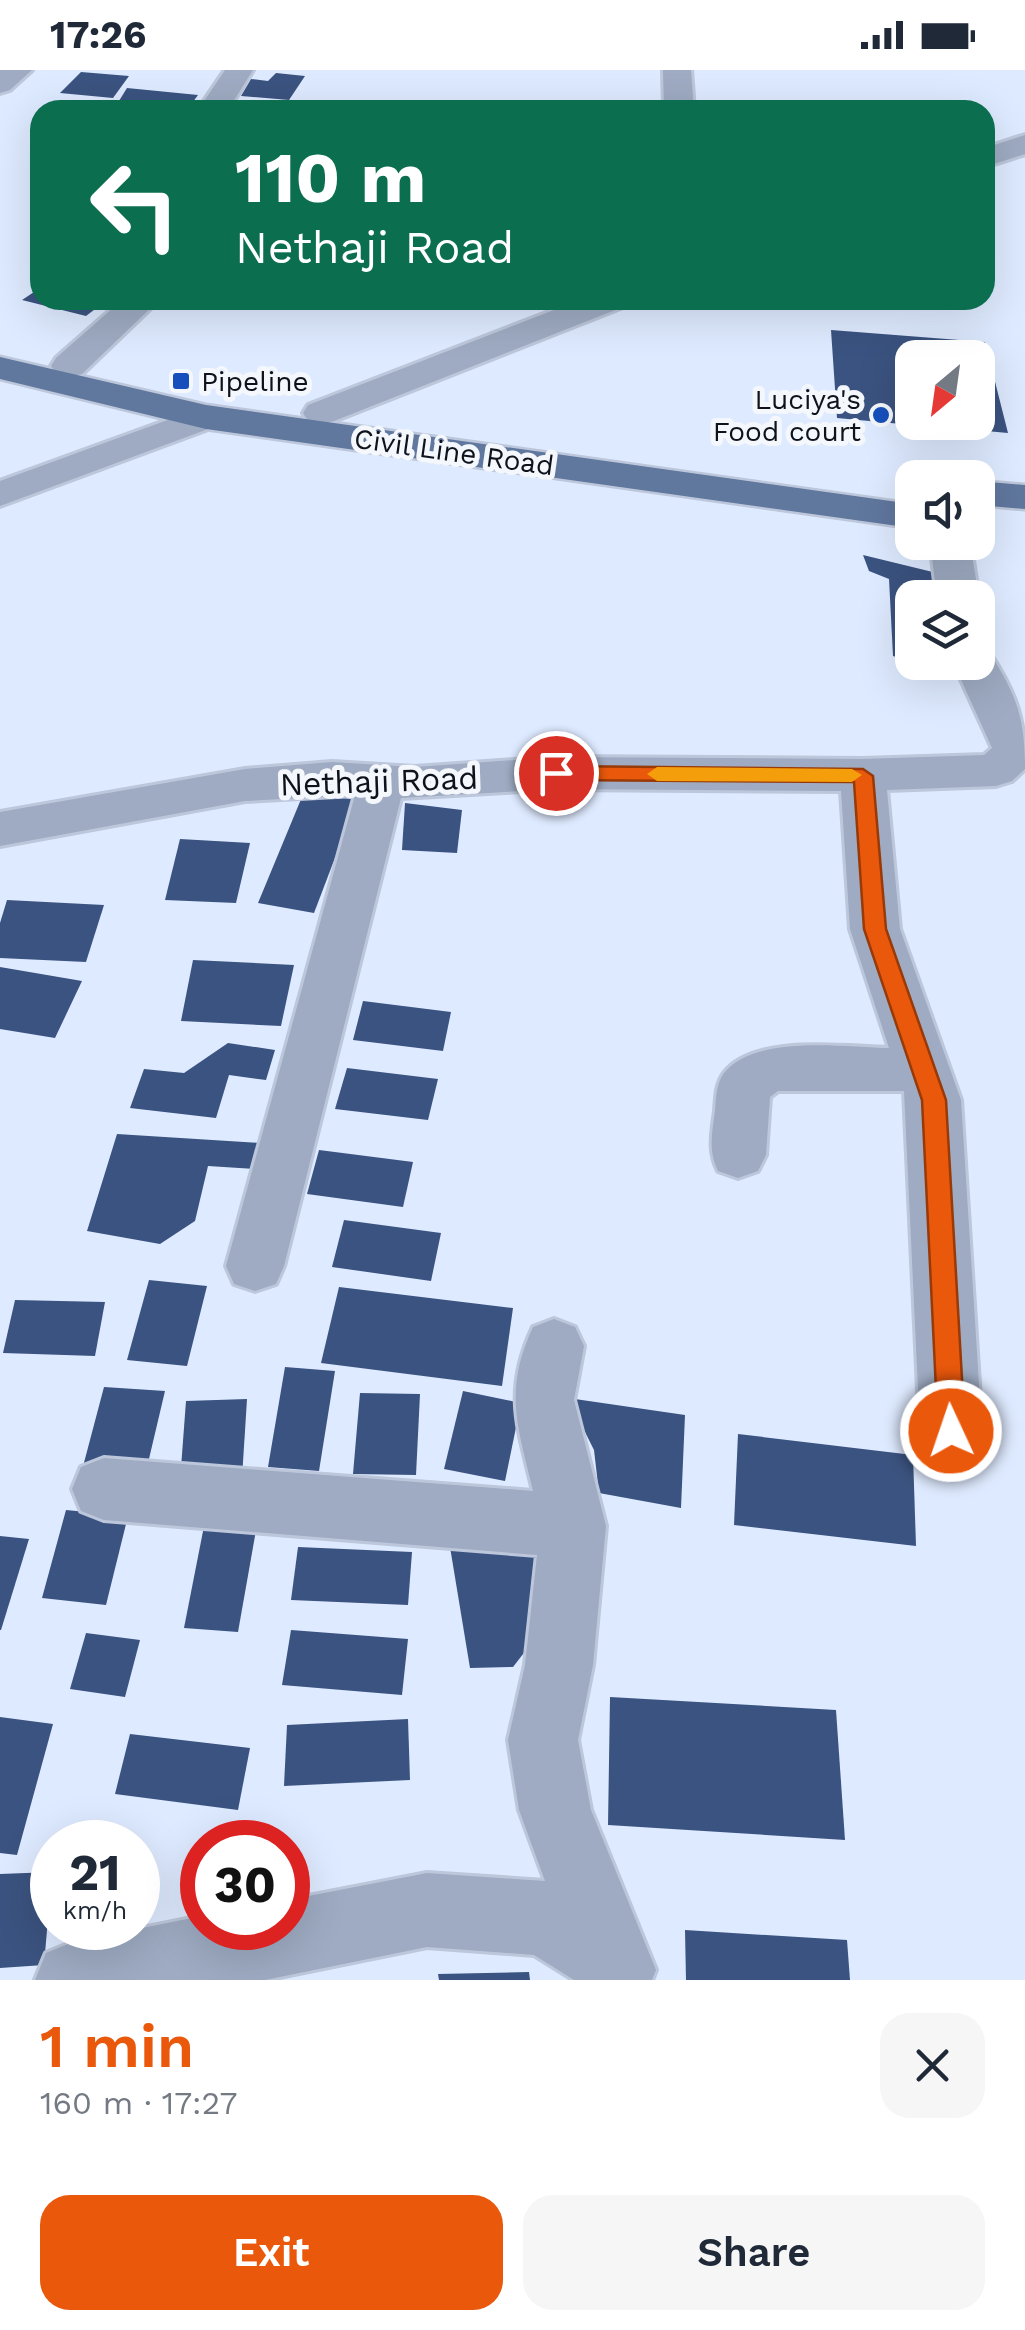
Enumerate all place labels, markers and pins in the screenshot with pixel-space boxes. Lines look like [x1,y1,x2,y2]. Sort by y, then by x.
place label: Pipeline [201,365,309,398]
marker: Pipeline [170,370,192,392]
place label: Luciya's Food court [713,383,861,448]
marker: Luciya's Food court [870,404,892,426]
pin [514,731,599,816]

